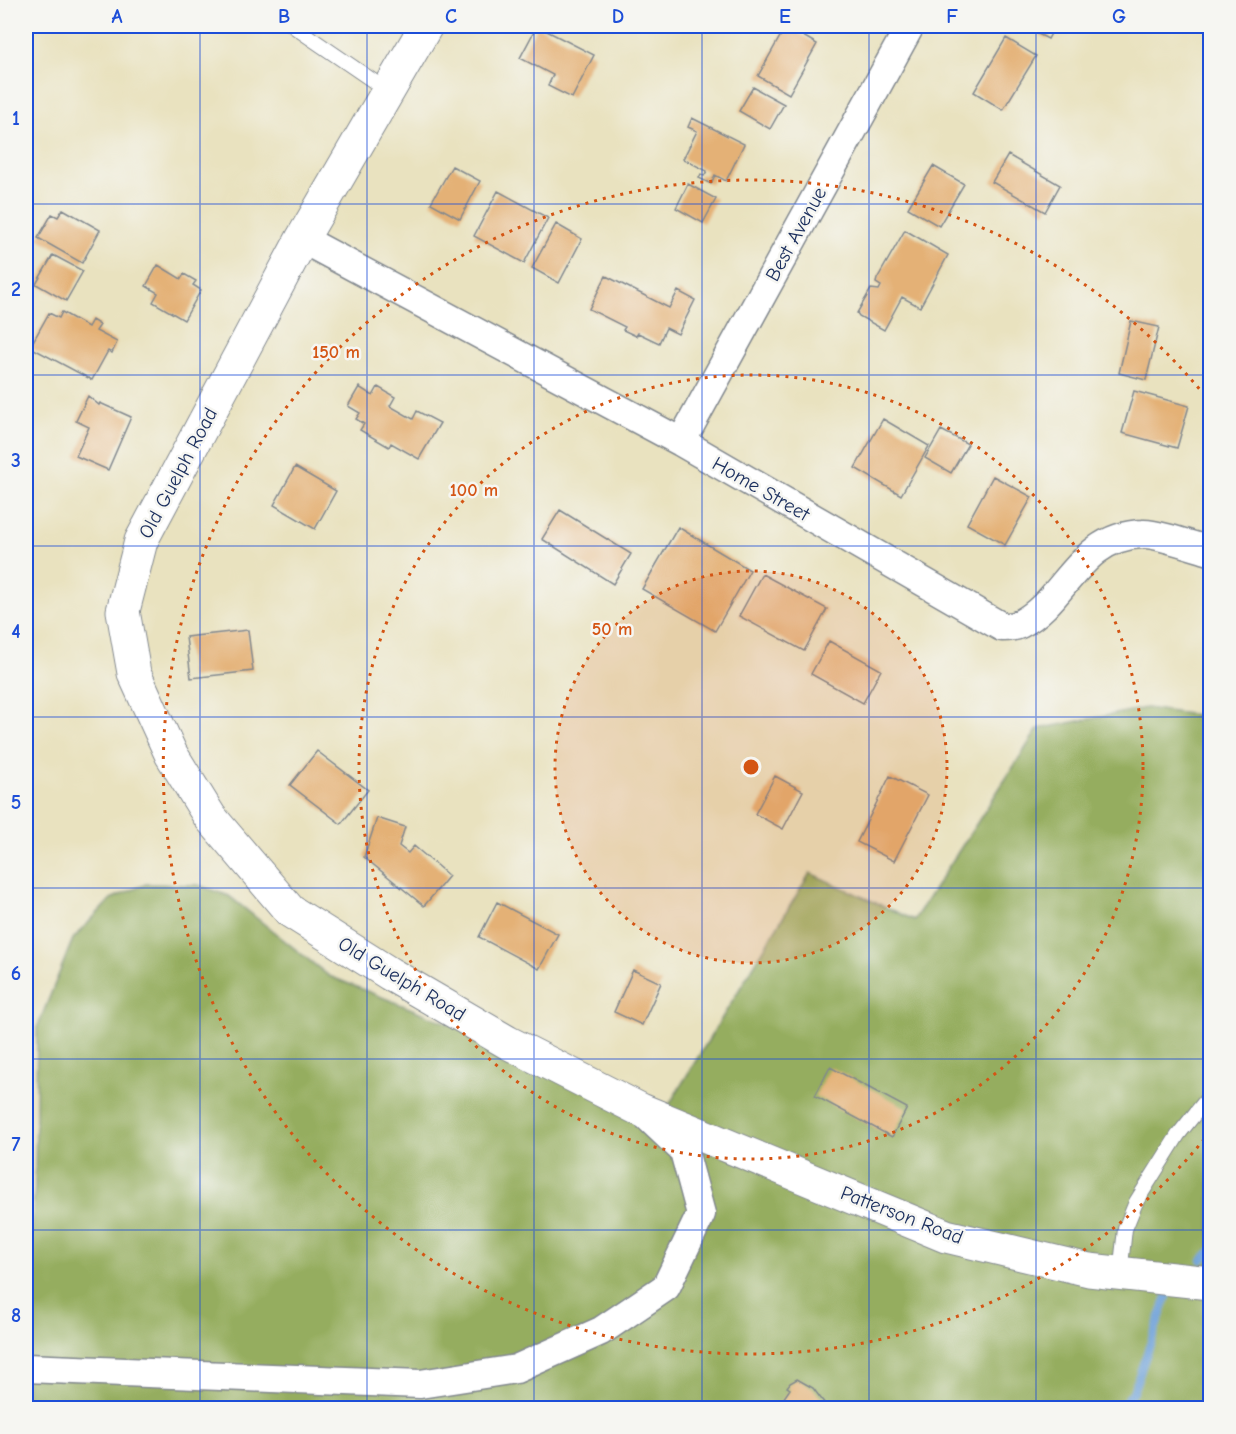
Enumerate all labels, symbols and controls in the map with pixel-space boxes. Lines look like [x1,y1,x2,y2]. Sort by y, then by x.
text: A [111,5,123,28]
text: B [278,5,290,28]
text: C [445,5,457,28]
text: D [612,5,624,28]
text: E [779,5,791,28]
text: F [946,5,958,28]
text: G [1112,5,1126,28]
text: 1 [12,107,20,130]
street label: Best Avenue [761,183,831,285]
text: 2 [11,278,21,301]
text: 150 m [312,342,360,363]
street label: Old Guelph Road [134,404,222,542]
text: 3 [11,449,21,472]
street label: Home Street [708,452,815,527]
text: 100 m [450,480,498,501]
text: 50 m [592,619,632,640]
text: 4 [11,620,21,643]
centre of rings [741,757,761,777]
text: 5 [11,791,21,814]
street label: Old Guelph Road [334,932,470,1026]
text: 6 [11,962,21,985]
text: 7 [12,1133,21,1156]
street label: Patterson Road [838,1181,966,1249]
text: 8 [11,1304,21,1327]

